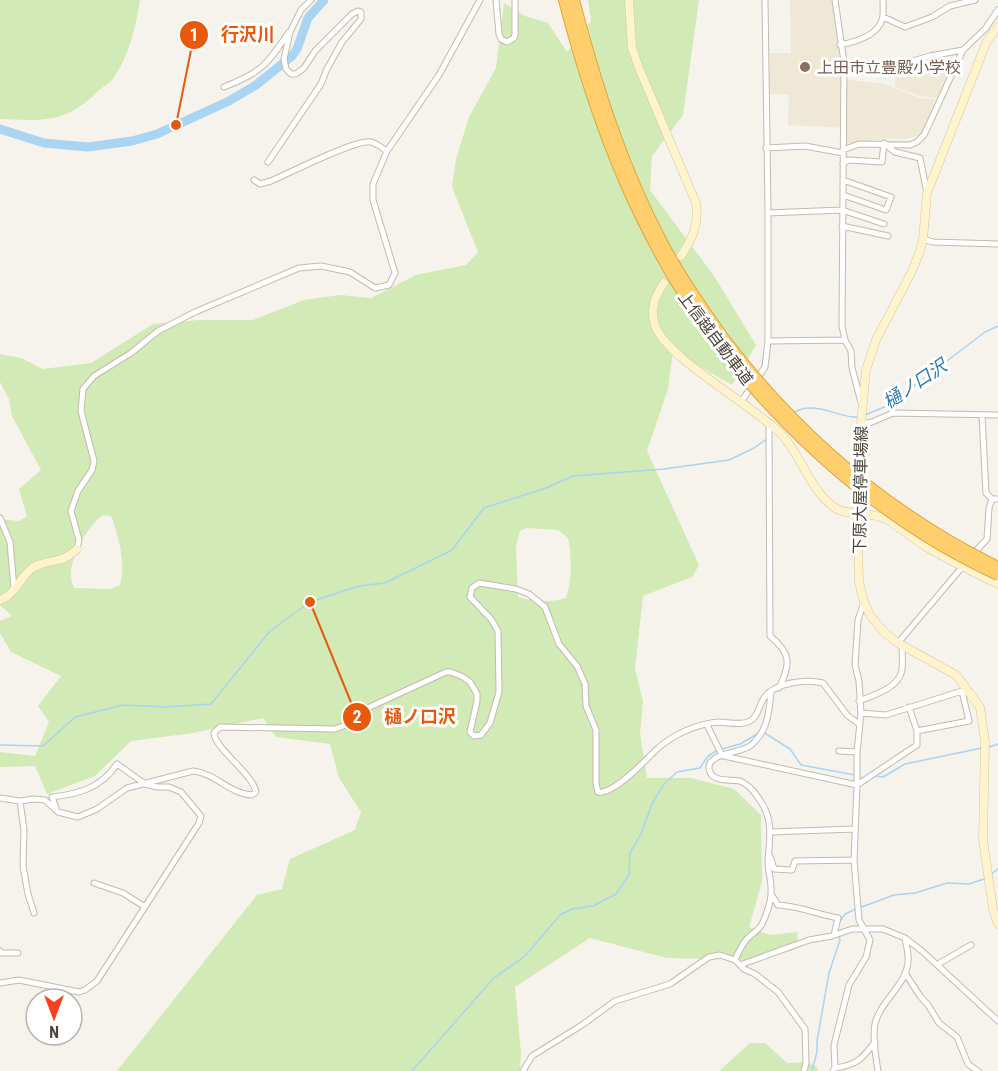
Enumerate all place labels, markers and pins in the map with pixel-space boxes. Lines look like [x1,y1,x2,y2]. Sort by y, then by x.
callout: 行沢川 [179,17,287,53]
place label: 上田市立豊殿小学校 [817,58,961,77]
marker: 上田市立豊殿小学校 [798,60,812,74]
callout: 樋ノ口沢 [342,699,468,735]

